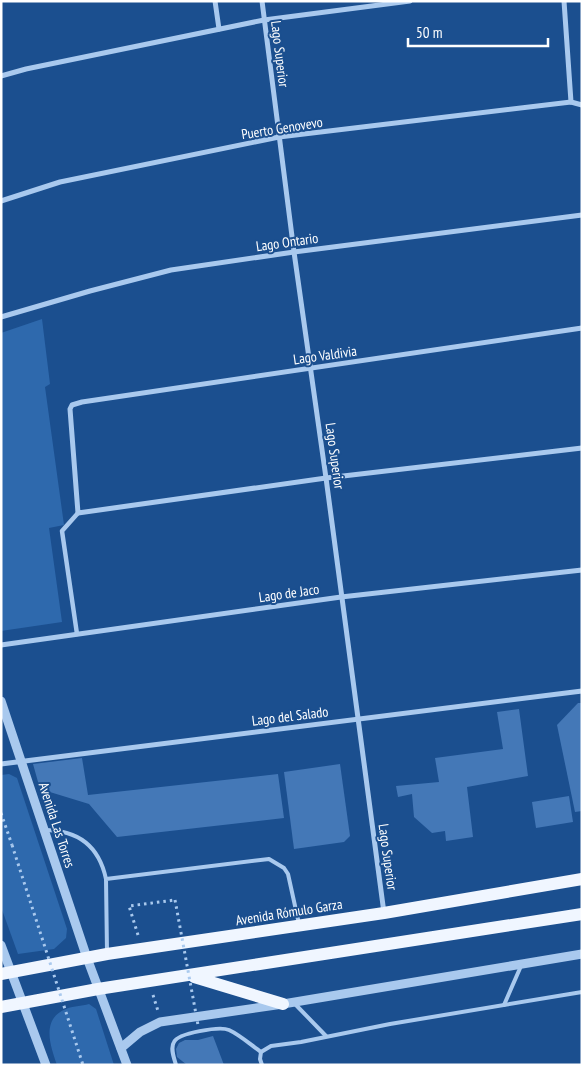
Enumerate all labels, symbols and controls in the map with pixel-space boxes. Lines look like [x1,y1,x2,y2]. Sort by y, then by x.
scale bar [408,15,548,47]
street label: Lago Superior [267,20,293,88]
text: 50 m [416,23,442,42]
street label: Puerto Genovevo [240,113,324,143]
street label: Lago Ontario [255,229,319,255]
street label: Lago Valdivia [292,342,358,368]
street label: Lago Superior [321,422,349,491]
street label: Lago de Jaco [258,580,320,606]
street label: Lago del Salado [251,702,329,730]
street label: Avenida Las Torres [35,780,79,870]
street label: Lago Superior [374,823,402,892]
street label: Avenida Rómulo Garza [234,895,344,929]

